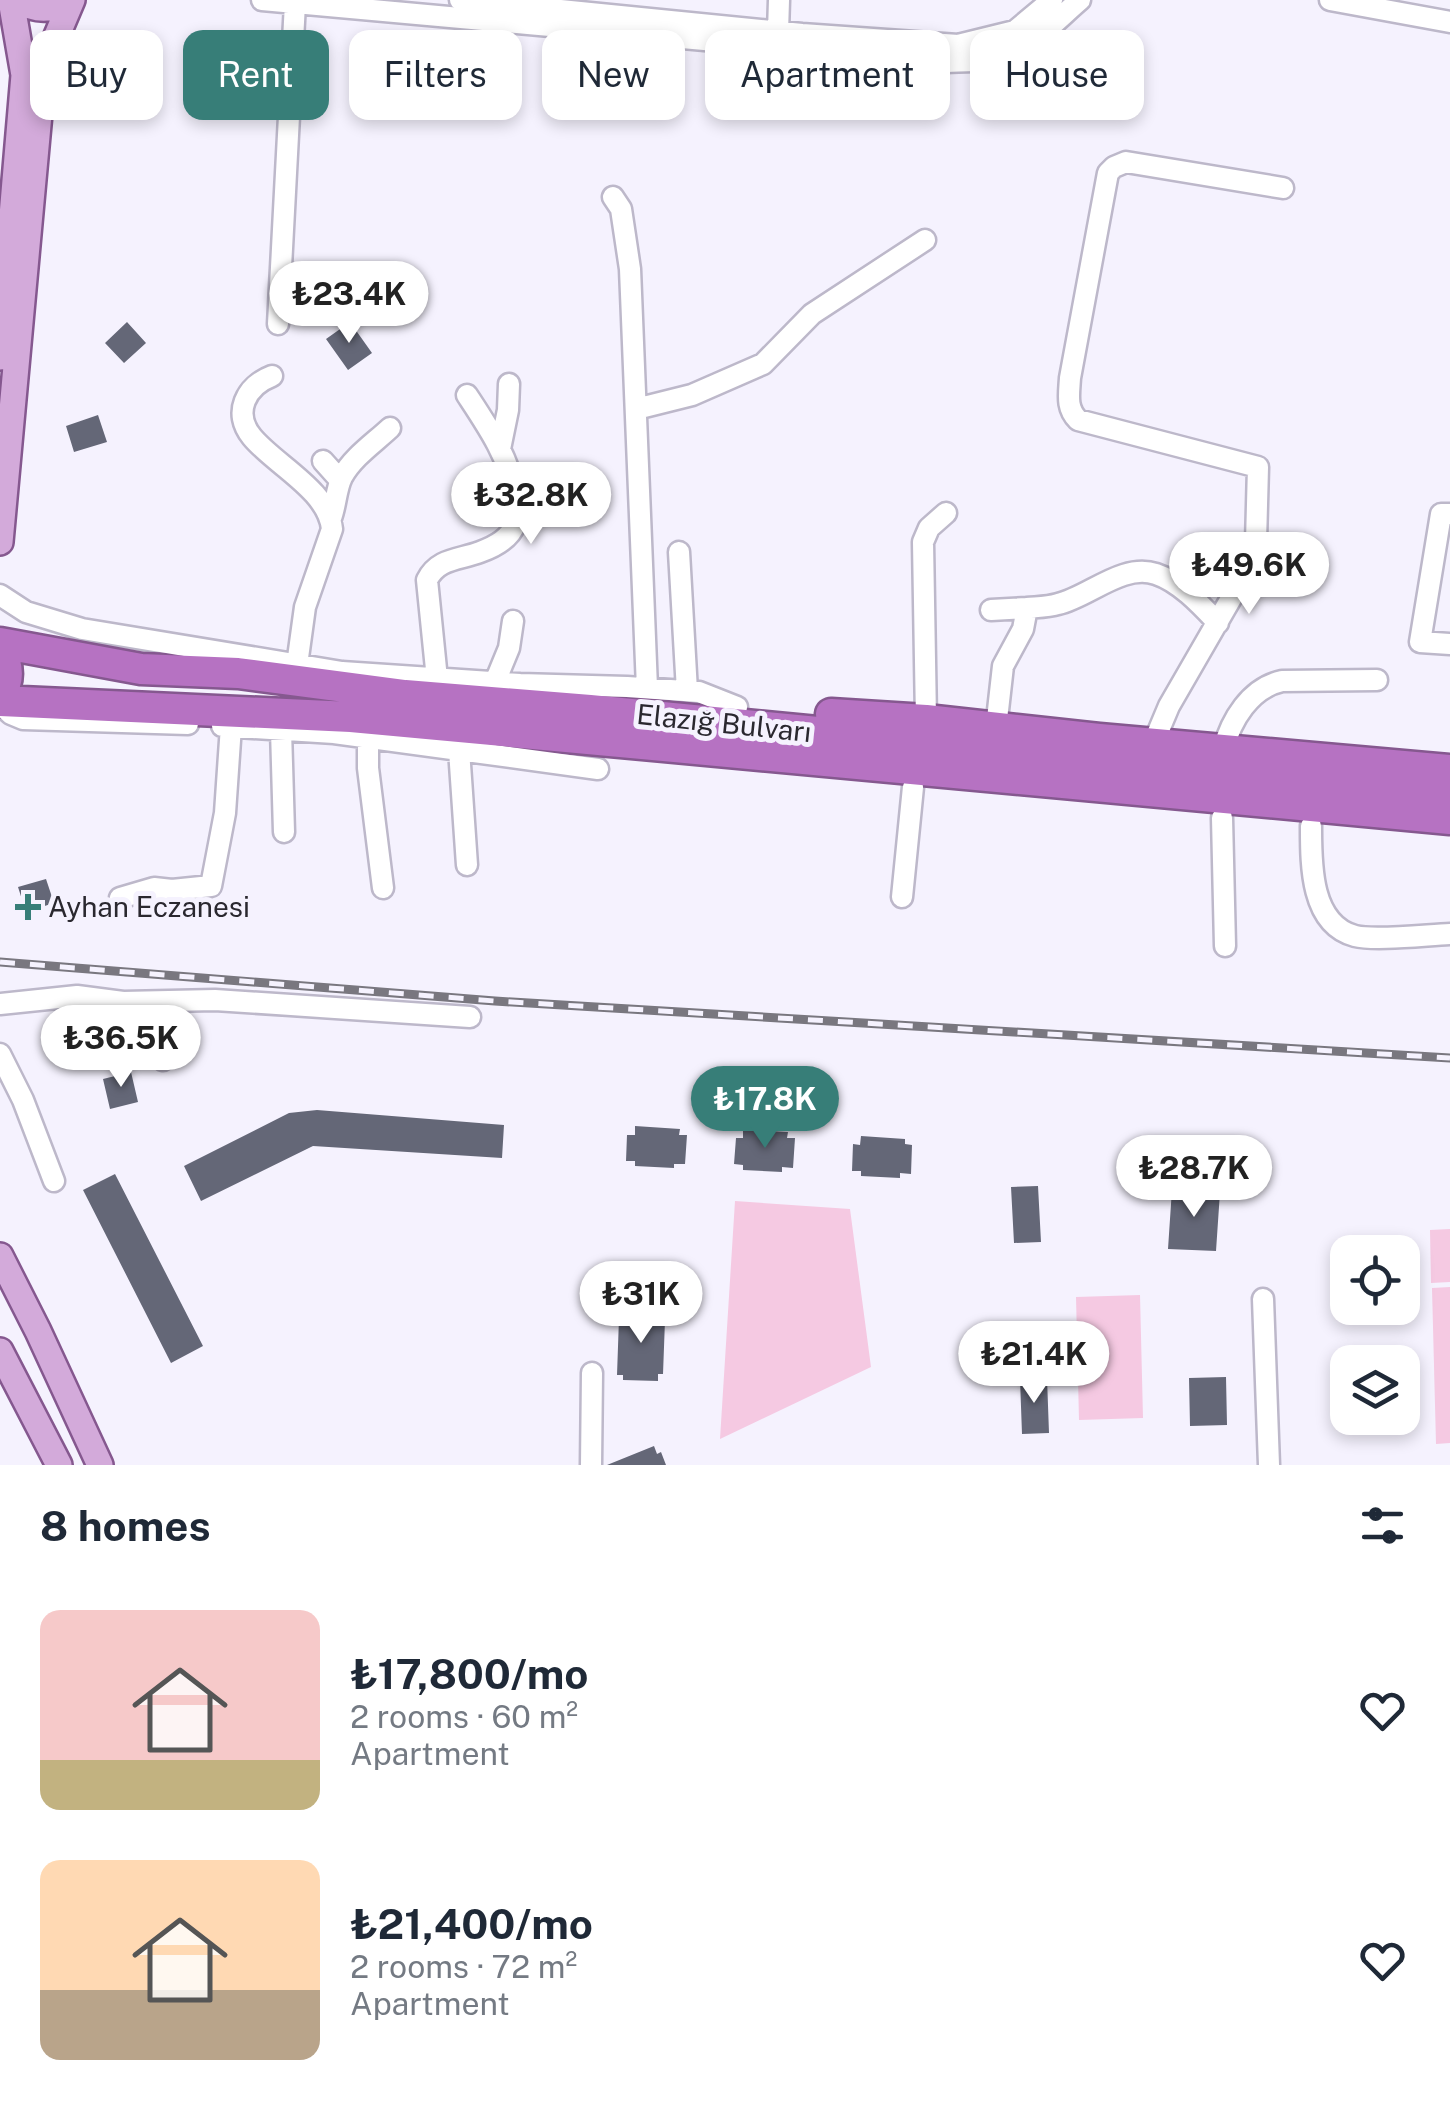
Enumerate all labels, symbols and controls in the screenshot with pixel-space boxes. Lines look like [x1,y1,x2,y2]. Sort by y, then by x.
chip: Buy [30,30,163,120]
chip: Rent [183,30,329,120]
chip: Filters [349,30,522,120]
chip: New [542,30,685,120]
chip: Apartment [705,30,950,120]
chip: House [970,30,1144,120]
pin: ₺23.4K [268,261,430,346]
text: ₺23.4K [291,275,407,312]
pin: ₺32.8K [450,462,612,547]
text: ₺32.8K [473,476,589,513]
pin: ₺49.6K [1168,532,1330,617]
text: ₺49.6K [1191,546,1307,583]
street label: Elazığ Bulvarı [635,697,813,748]
place label: Ayhan Eczanesi [48,890,250,923]
marker: Ayhan Eczanesi [17,896,39,918]
pin: ₺36.5K [40,1005,202,1090]
text: ₺36.5K [63,1019,179,1056]
pin: ₺17.8K [684,1066,846,1151]
text: ₺17.8K [713,1080,817,1117]
pin: ₺28.7K [1113,1135,1275,1220]
text: ₺28.7K [1138,1149,1250,1186]
map controls [1330,1235,1420,1435]
button: locate [1330,1235,1420,1325]
pin: ₺31K [582,1261,700,1346]
text: ₺31K [602,1275,680,1312]
pin: ₺21.4K [953,1321,1115,1406]
text: ₺21.4K [980,1335,1088,1372]
button: layers [1330,1345,1420,1435]
icon: filters [1355,1498,1410,1553]
text: 8 homes [40,1501,211,1550]
text: ₺17,800/mo [350,1649,589,1698]
icon: home [120,1650,240,1770]
icon: heart [1355,1683,1410,1738]
text: 2 rooms · 60 m² [350,1698,578,1735]
text: Apartment [350,1735,510,1772]
text: ₺21,400/mo [350,1899,593,1948]
icon: home [120,1900,240,2020]
icon: heart [1355,1933,1410,1988]
text: 2 rooms · 72 m² [350,1948,577,1985]
text: Apartment [350,1985,510,2022]

